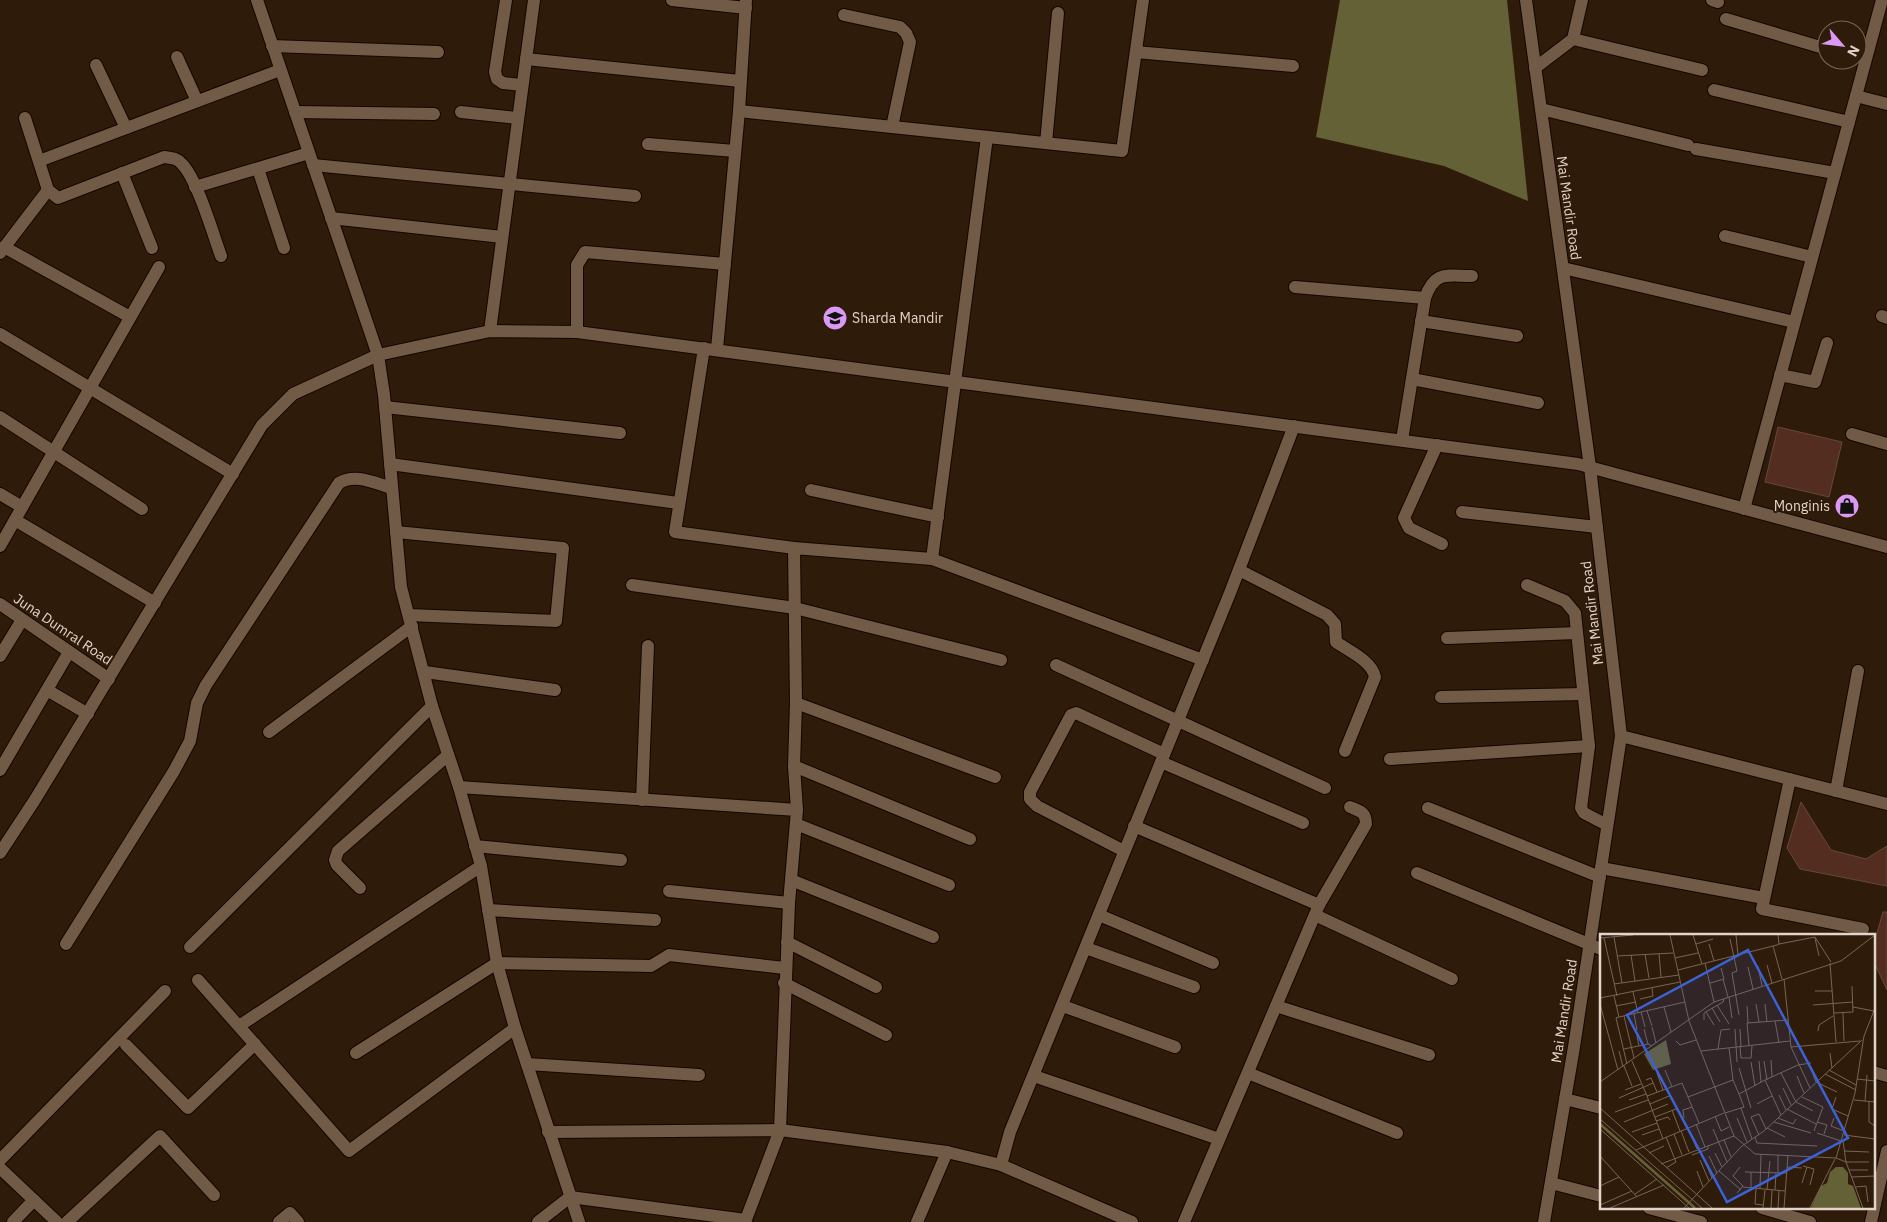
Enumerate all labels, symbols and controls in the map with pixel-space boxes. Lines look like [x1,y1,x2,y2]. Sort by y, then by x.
north arrow [1817,20,1867,70]
text: N [1843,42,1864,60]
street label: Mai Mandir Road [1553,155,1585,261]
school or university icon: Sharda Mandir [822,305,848,331]
place label: Sharda Mandir [852,309,943,327]
shop icon: Monginis [1834,493,1860,519]
place label: Monginis [1774,497,1830,515]
street label: Mai Mandir Road [1577,560,1607,666]
street label: Juna Dumral Road [10,589,116,669]
inset map [1600,934,1874,1210]
street label: Mai Mandir Road [1547,958,1581,1064]

